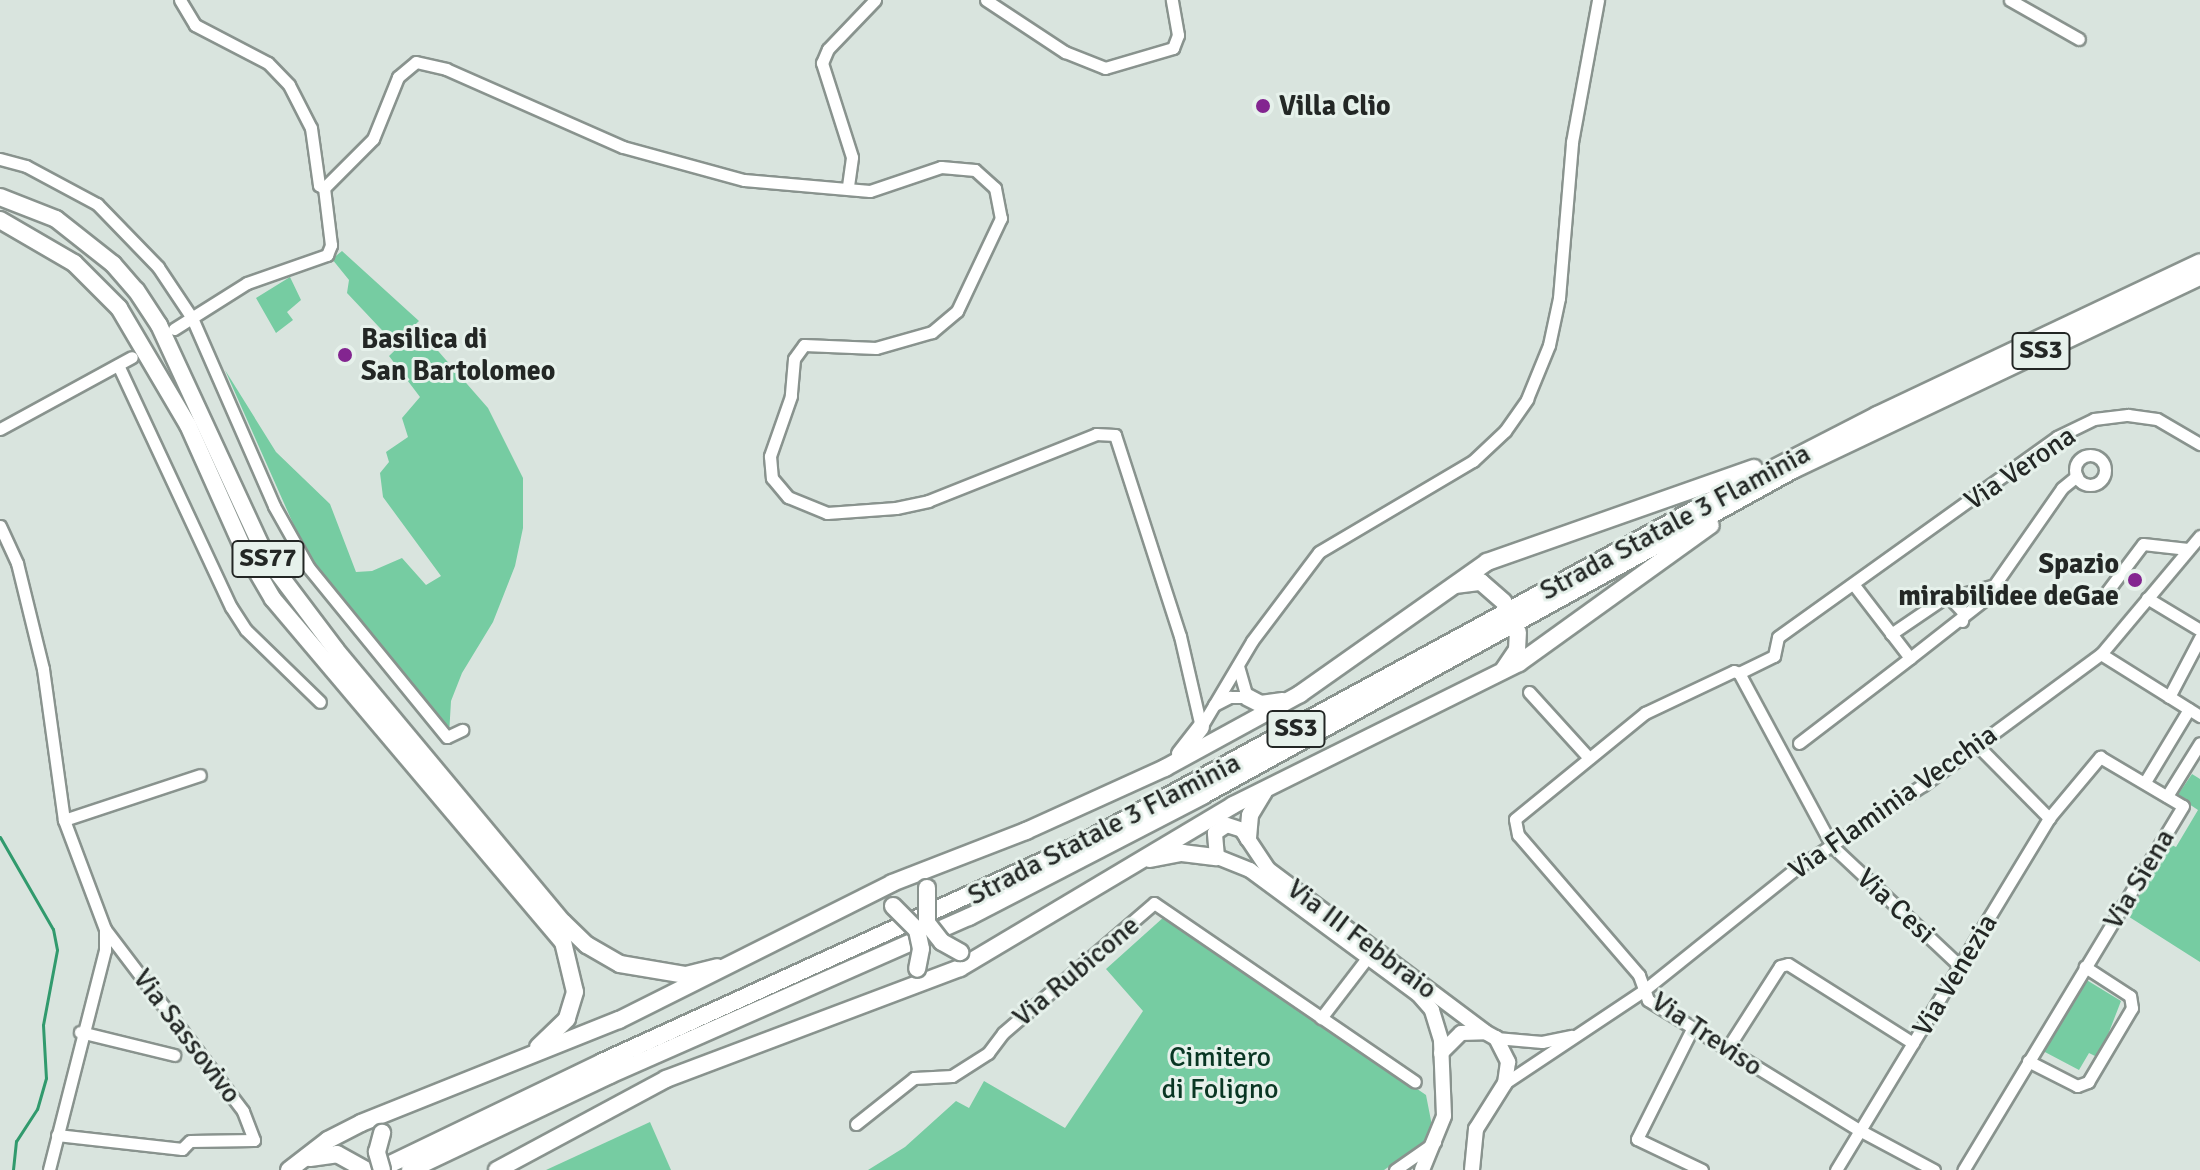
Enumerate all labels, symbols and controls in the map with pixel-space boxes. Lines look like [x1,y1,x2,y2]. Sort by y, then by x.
place label: Villa Clio [1279,89,1391,123]
marker: Villa Clio [1254,97,1272,115]
place label: Basilica di San Bartolomeo [361,322,555,388]
road number: SS3 [2011,329,2071,373]
marker: Basilica di San Bartolomeo [336,346,354,364]
street label: Via Verona [1958,419,2082,517]
street label: Strada Statale 3 Flaminia [1534,436,1816,608]
road number: SS77 [230,537,306,581]
place label: Spazio mirabilidee deGae [1898,547,2119,613]
marker: Spazio mirabilidee deGae [2126,571,2144,589]
road number: SS3 [1266,707,1326,751]
street label: Via Flaminia Vecchia [1783,718,2003,886]
street label: Strada Statale 3 Flaminia [962,746,1246,912]
street label: Via Siena [2096,823,2182,935]
street label: Via Cesi [1850,861,1942,951]
street label: Via III Febbraio [1281,872,1443,1006]
street label: Via Rubicone [1006,908,1146,1034]
street label: Via Venezia [1906,908,2004,1042]
street label: Via Sassovivo [126,962,248,1110]
street label: Via Treviso [1645,985,1769,1083]
park label: Cimitero di Foligno [1161,1040,1279,1106]

